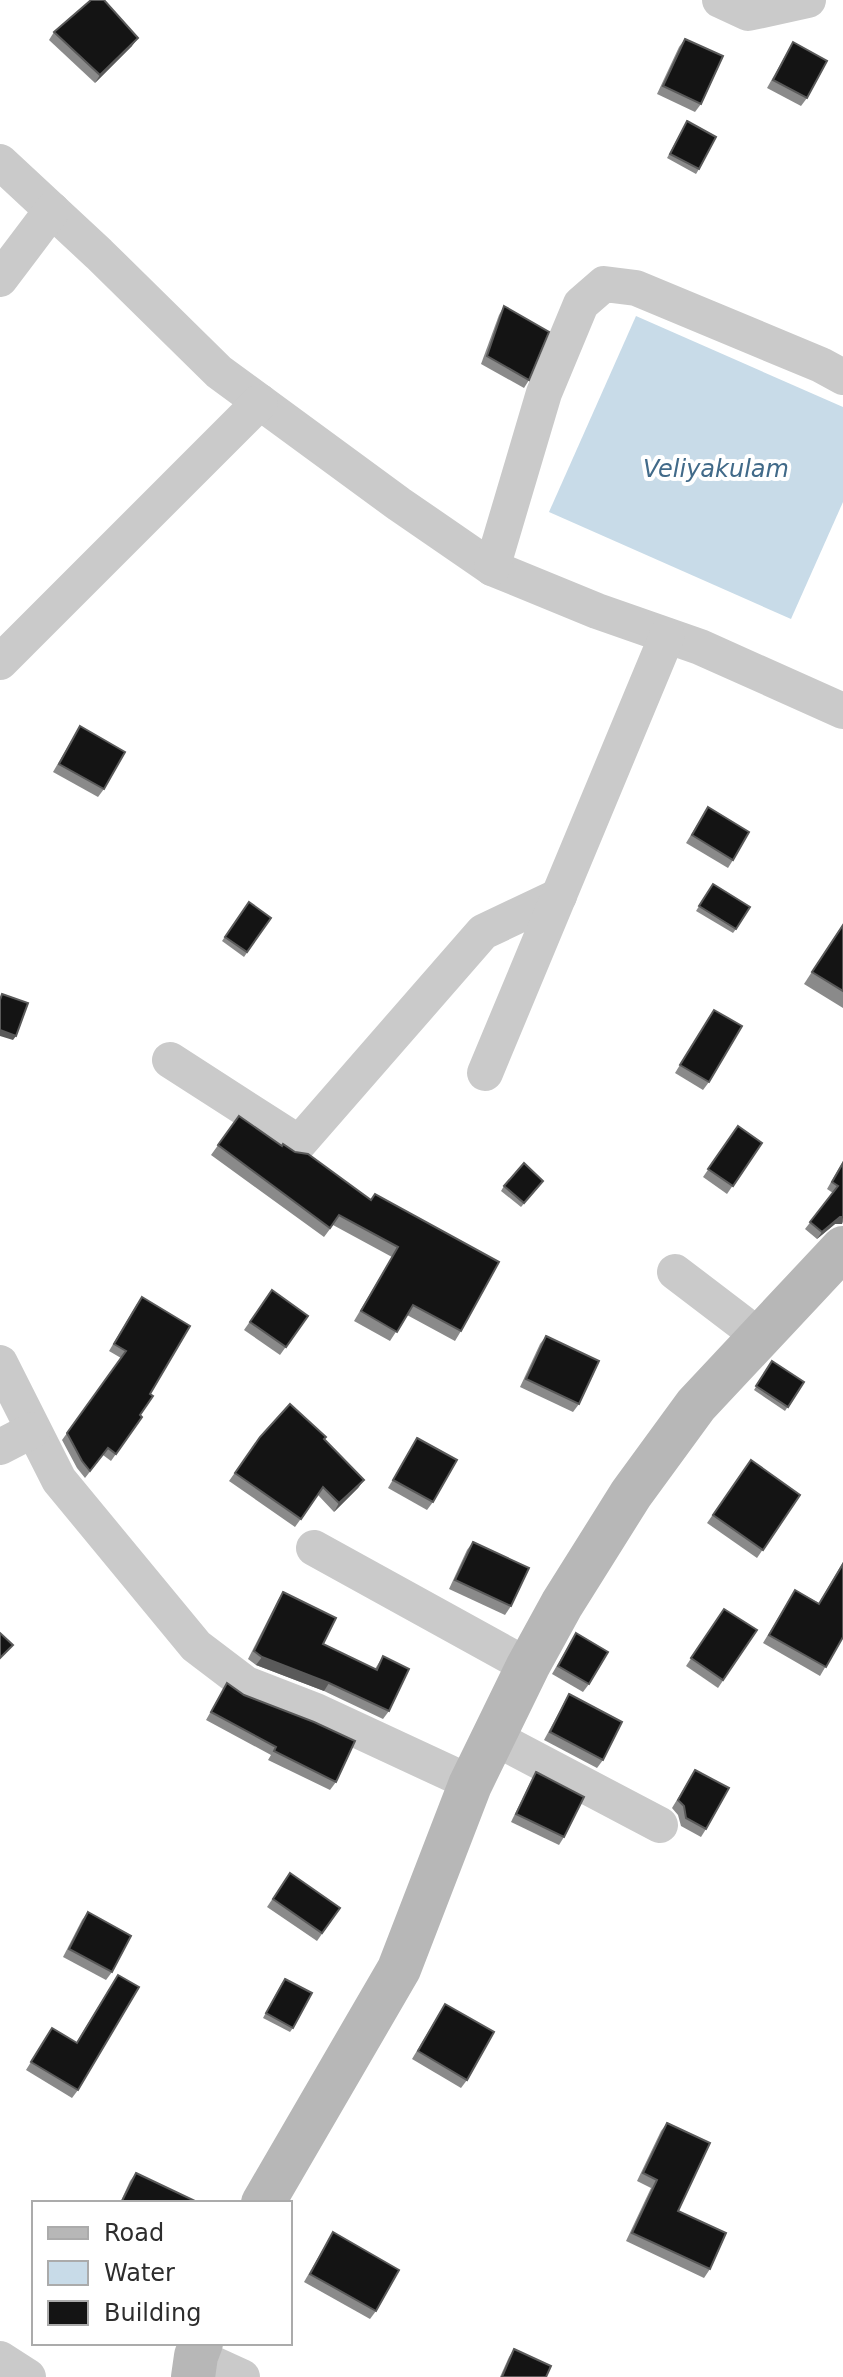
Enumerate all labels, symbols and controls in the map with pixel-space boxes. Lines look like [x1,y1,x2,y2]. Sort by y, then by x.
water label: Veliyakulam [643,455,789,483]
legend [32,2201,292,2345]
text: Road [104,2219,164,2247]
text: Water [104,2259,175,2287]
text: Building [104,2299,201,2327]

